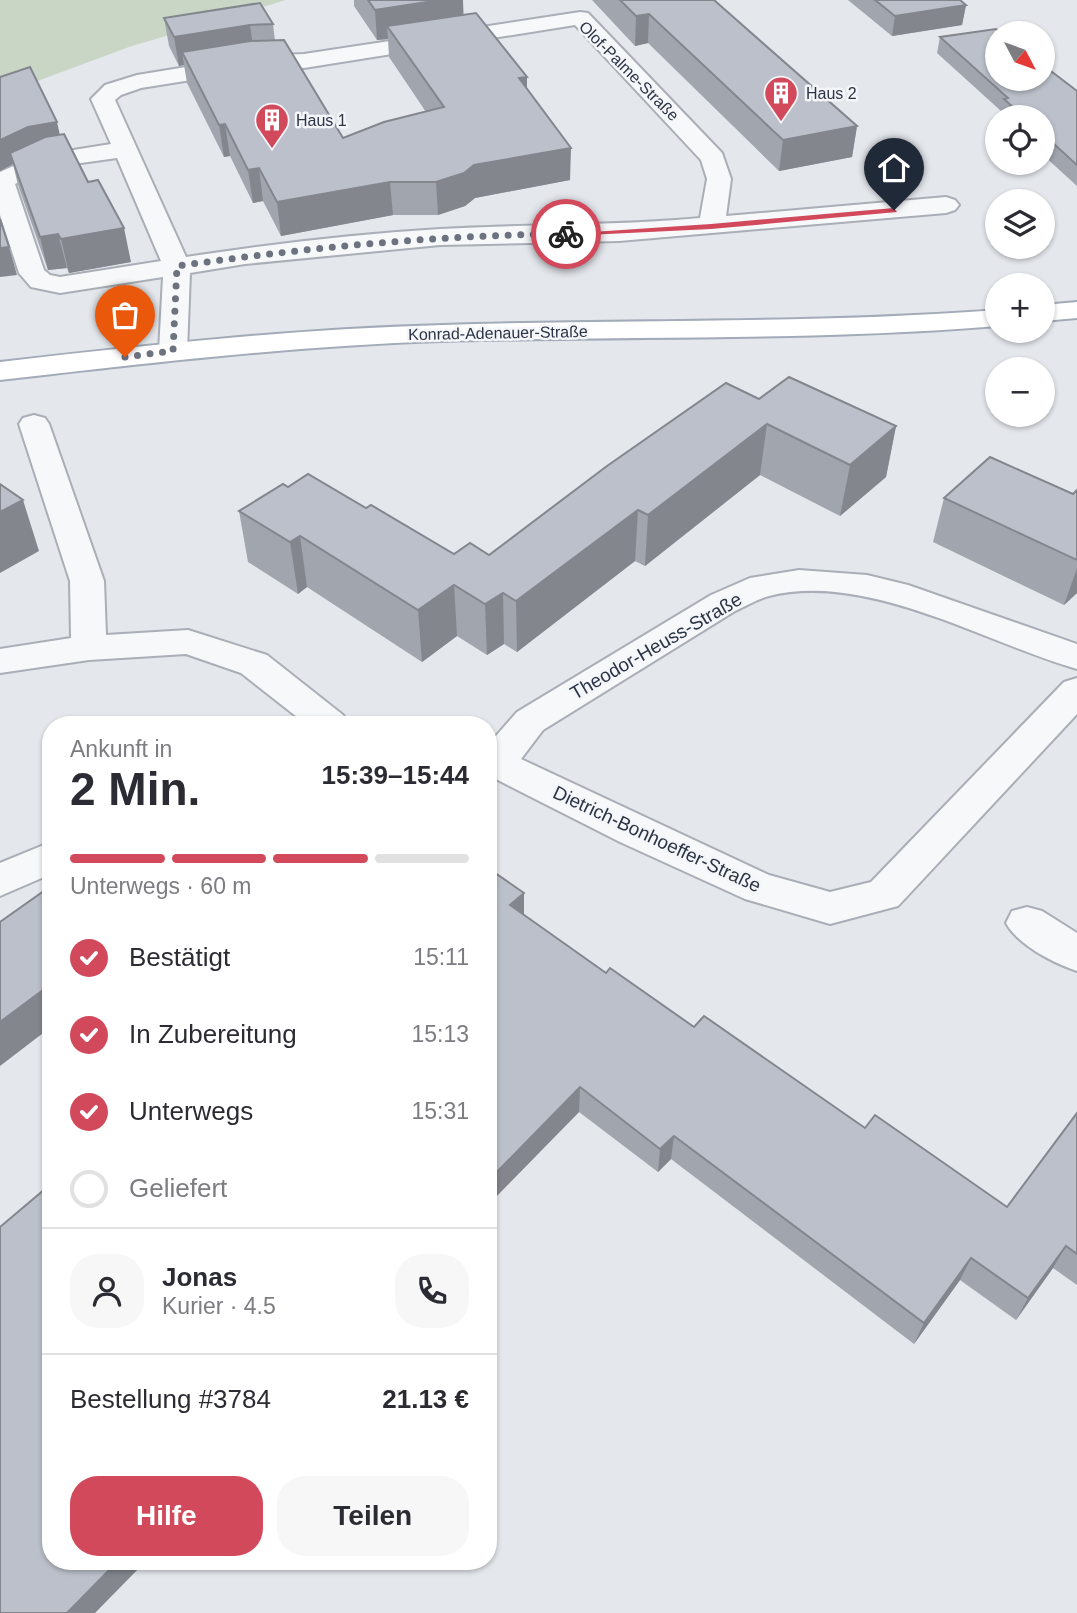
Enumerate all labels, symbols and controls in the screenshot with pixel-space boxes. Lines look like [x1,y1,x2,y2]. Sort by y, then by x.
street label: Olof-Palme-Straße [576,18,682,124]
north arrow [985,21,1055,91]
map controls [985,21,1055,427]
building icon: Haus 2 [762,74,800,123]
place label: Haus 2 [806,85,857,102]
building icon: Haus 1 [253,101,291,150]
button: locate [985,105,1055,175]
place label: Haus 1 [296,112,347,129]
pin [864,138,924,210]
icon: home [875,149,913,187]
button: layers [985,189,1055,259]
courier [531,199,601,269]
icon: bike [547,215,585,253]
button: + [985,273,1055,343]
pin [95,285,155,357]
icon: bag [106,296,144,334]
street label: Konrad-Adenauer-Straße [408,323,588,343]
button: − [985,357,1055,427]
street label: Theodor-Heuss-Straße [567,588,745,704]
text: Ankunft in [70,736,172,762]
text: 15:39–15:44 [322,760,469,790]
text: 2 Min. [70,763,200,815]
street label: Dietrich-Bonhoeffer-Straße [550,782,764,896]
text: Unterwegs · 60 m [70,873,252,899]
icon: check [70,939,108,977]
text: Bestätigt [129,942,230,972]
text: 15:11 [413,944,469,970]
icon: check [70,1016,108,1054]
text: In Zubereitung [129,1019,297,1049]
text: 15:13 [411,1021,469,1047]
icon: check [70,1093,108,1131]
text: Unterwegs [129,1096,253,1126]
text: 15:31 [411,1098,469,1124]
text: Geliefert [129,1173,227,1203]
button: person [70,1254,144,1328]
button: phone [395,1254,469,1328]
text: Jonas [162,1262,237,1292]
text: Kurier · 4.5 [162,1293,276,1319]
text: Bestellung #3784 [70,1384,271,1414]
text: 21.13 € [382,1384,469,1414]
button: Hilfe [70,1476,263,1556]
button: Teilen [277,1476,469,1556]

